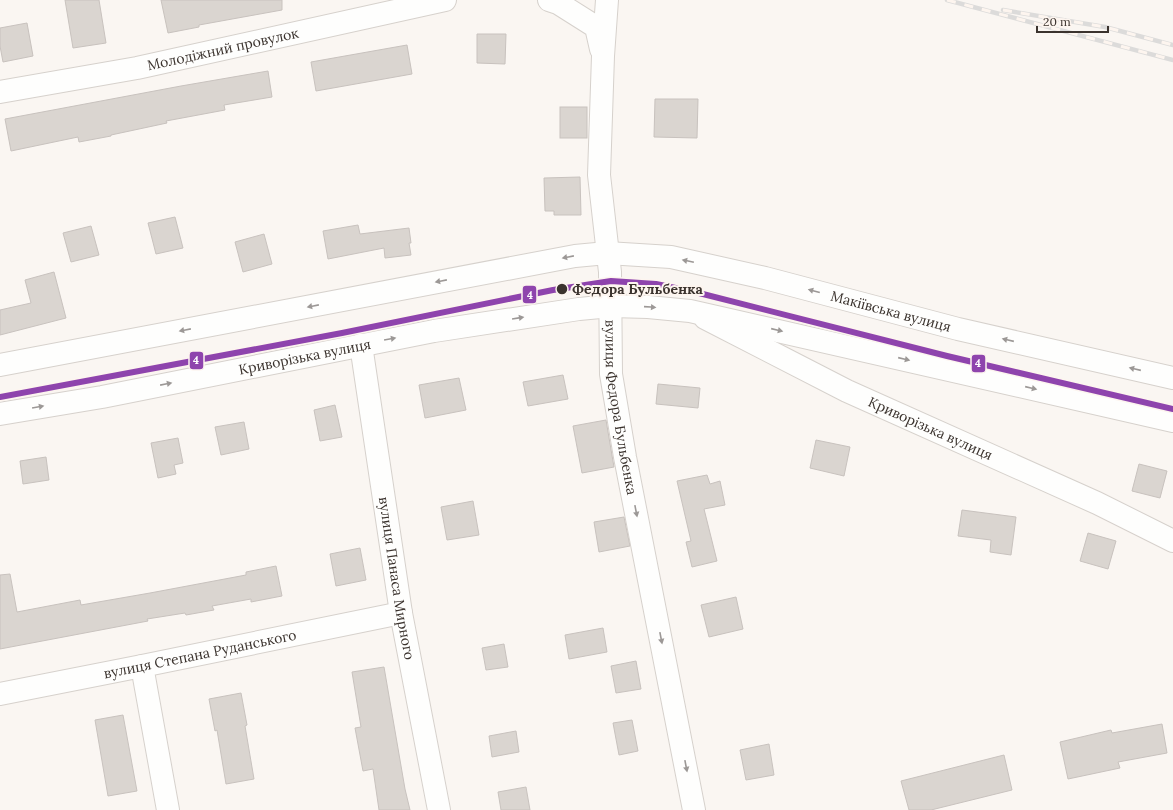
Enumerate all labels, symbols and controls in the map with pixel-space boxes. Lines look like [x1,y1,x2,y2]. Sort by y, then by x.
scale bar [1037,8,1108,34]
text: 20 m [1043,14,1071,29]
street label: Молодіжний провулок [145,23,301,74]
one-way arrow [562,254,575,260]
one-way arrow [682,258,694,264]
one-way arrow [435,279,447,285]
place label: Федора Бульбенка [572,280,704,298]
marker: Федора Бульбенка [555,282,569,296]
line badge: 4 [522,285,537,304]
street label: Макіївська вулиця [829,287,953,336]
text: 4 [527,288,533,302]
one-way arrow [808,288,820,294]
one-way arrow [307,303,319,309]
one-way arrow [644,304,656,311]
one-way arrow [512,315,524,321]
street label: вулиця Федора Бульбенка [601,320,641,496]
one-way arrow [179,327,191,333]
one-way arrow [771,328,783,334]
street label: Криворізька вулиця [237,335,372,379]
one-way arrow [384,336,396,342]
one-way arrow [1002,337,1014,343]
line badge: 4 [189,351,204,370]
text: 4 [193,353,199,367]
line badge: 4 [971,354,986,373]
text: 4 [975,356,981,370]
one-way arrow [898,357,910,363]
one-way arrow [1129,366,1141,372]
one-way arrow [160,380,172,386]
one-way arrow [1025,386,1037,392]
street label: Криворізька вулиця [865,393,995,464]
one-way arrow [32,404,45,410]
street label: вулиця Панаса Мирного [375,495,419,661]
one-way arrow [633,504,639,517]
street label: вулиця Степана Руданського [102,626,298,682]
one-way arrow [658,632,664,644]
one-way arrow [683,760,689,772]

